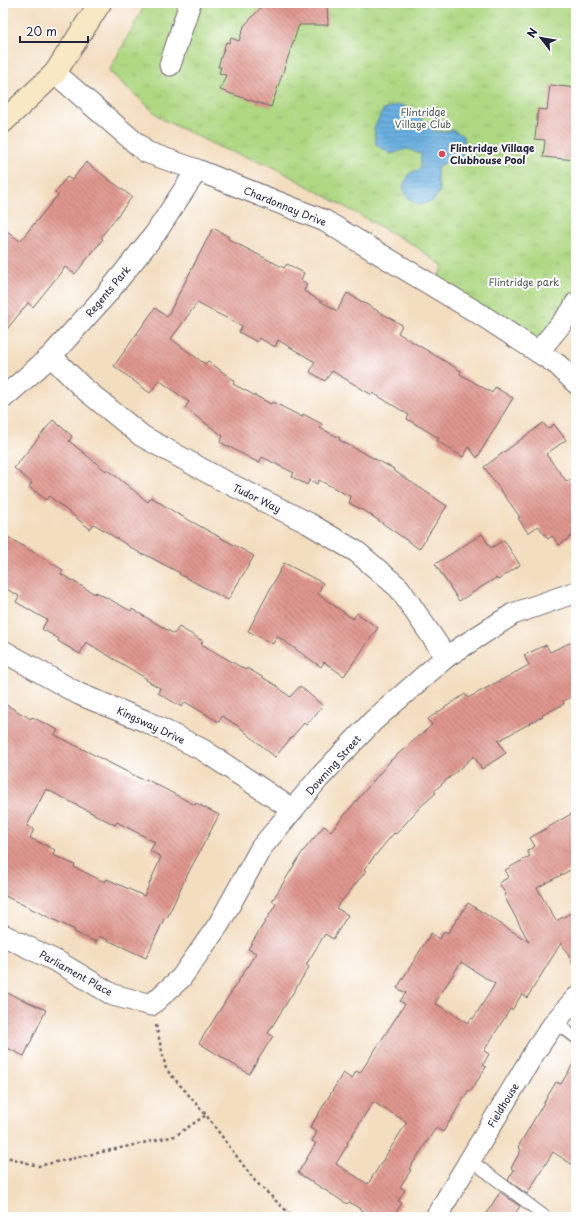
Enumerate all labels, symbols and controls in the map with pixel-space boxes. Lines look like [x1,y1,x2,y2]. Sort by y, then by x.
scale bar [20,18,88,44]
north arrow [521,18,561,58]
text: 20 m [26,22,57,40]
text: N [522,24,542,41]
park label: Flintridge Village Club [395,104,451,131]
place label: Flintridge Village Clubhouse Pool [450,140,535,167]
marker: Flintridge Village Clubhouse Pool [437,149,447,159]
street label: Chardonnay Drive [242,182,329,229]
street label: Regents Park [82,262,134,320]
park label: Flintridge park [489,274,559,289]
street label: Tudor Way [231,479,284,516]
street label: Kingsway Drive [115,702,188,747]
street label: Downing Street [302,731,364,798]
street label: Parliament Place [37,946,115,999]
street label: Fieldhouse [483,1079,522,1130]

